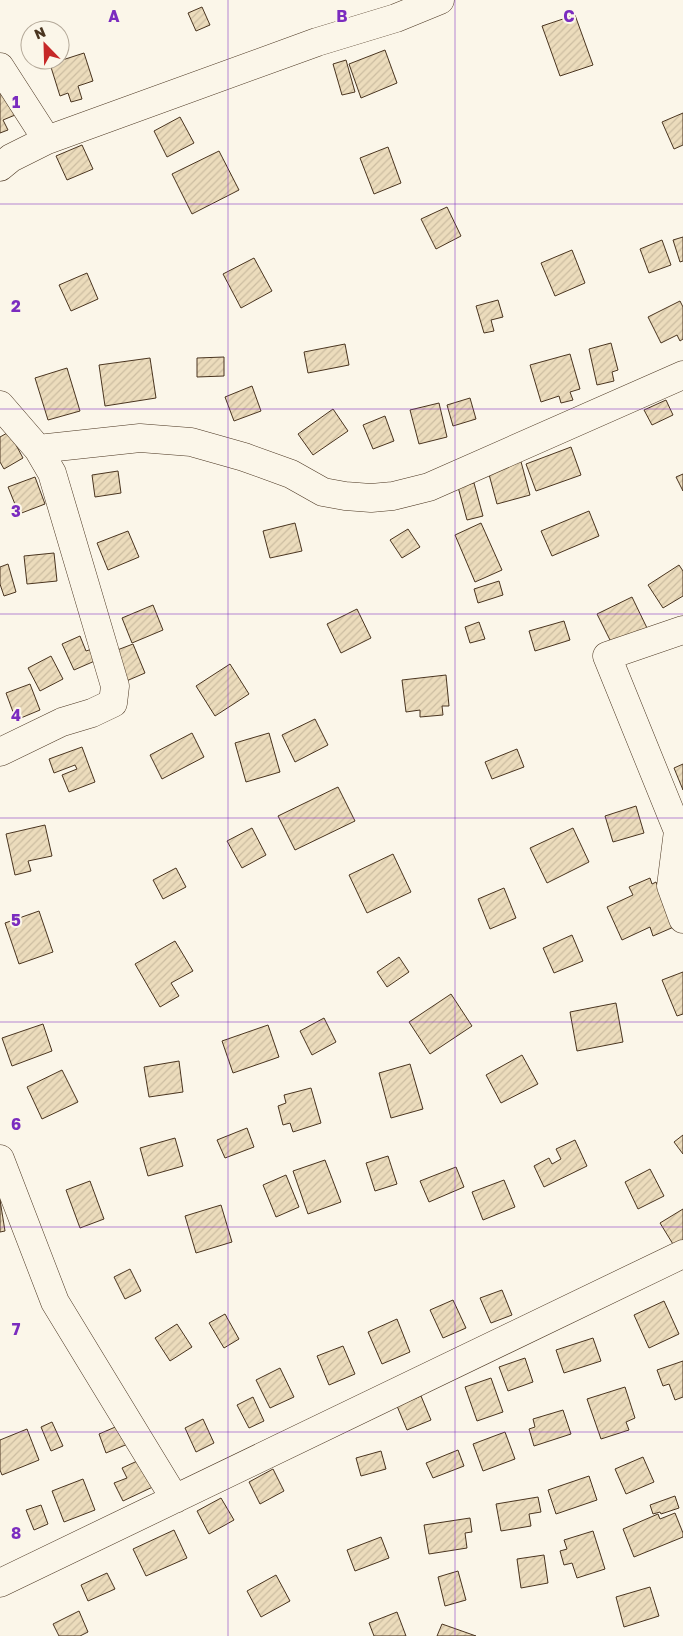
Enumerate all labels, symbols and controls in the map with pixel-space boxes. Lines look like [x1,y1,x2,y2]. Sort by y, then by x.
text: A [108,6,120,26]
text: B [336,6,348,26]
text: C [563,6,575,26]
north arrow [20,20,70,70]
text: N [32,23,48,42]
text: 1 [12,92,20,112]
text: 2 [11,296,21,316]
text: 3 [11,501,21,521]
text: 4 [11,705,21,725]
text: 5 [11,910,21,930]
text: 6 [11,1114,21,1134]
text: 7 [12,1319,21,1339]
text: 8 [11,1523,21,1543]

